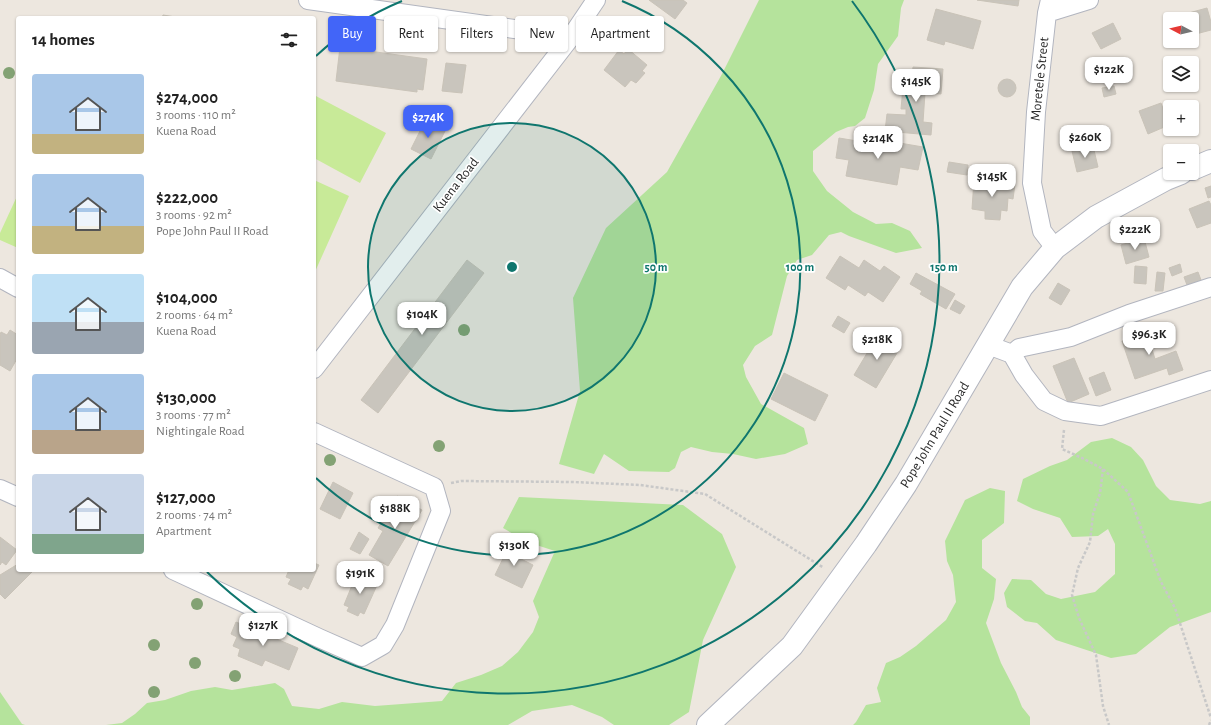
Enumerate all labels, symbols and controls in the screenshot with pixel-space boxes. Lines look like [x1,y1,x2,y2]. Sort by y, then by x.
north arrow [1163,12,1199,48]
map controls [1163,12,1199,180]
chip: Buy [328,16,376,52]
chip: Rent [384,16,438,52]
chip: Filters [446,16,507,52]
chip: New [515,16,568,52]
chip: Apartment [576,16,664,52]
icon: filters [278,29,300,51]
text: 14 homes [32,31,95,48]
street label: Moretele Street [1029,36,1051,122]
button: layers [1163,56,1199,92]
pin: $122K [1081,57,1137,91]
text: $122K [1094,63,1124,76]
pin: $145K [888,69,944,103]
text: $145K [901,75,931,88]
text: $274,000 [156,89,218,106]
icon: home [64,90,112,138]
button: + [1163,100,1199,136]
pin: $274K [400,105,456,139]
text: 3 rooms · 110 m² [156,109,236,122]
text: $274K [412,111,444,124]
text: Kuena Road [156,125,216,138]
pin: $260K [1057,125,1113,159]
pin: $214K [850,126,906,160]
text: $260K [1069,131,1101,144]
text: $214K [863,132,893,145]
button: − [1163,144,1199,180]
street label: Kuena Road [431,155,481,215]
pin: $145K [964,164,1020,198]
text: $145K [977,170,1007,183]
text: $222,000 [156,189,218,206]
icon: home [64,190,112,238]
text: 3 rooms · 92 m² [156,209,232,222]
pin: $222K [1107,217,1163,251]
text: $222K [1119,223,1151,236]
text: Pope John Paul II Road [156,225,268,238]
centre of rings [505,260,519,274]
text: 50 m [645,261,668,273]
text: 100 m [786,261,814,273]
text: 150 m [930,261,958,273]
text: $104,000 [156,289,218,306]
icon: home [64,290,112,338]
pin: $104K [394,302,450,336]
text: $104K [406,308,438,321]
text: 2 rooms · 64 m² [156,309,233,322]
pin: $96.3K [1116,322,1182,356]
text: Kuena Road [156,325,216,338]
pin: $218K [849,327,905,361]
text: $96.3K [1132,328,1166,341]
text: $218K [862,333,892,346]
street label: Pope John Paul II Road [898,380,972,490]
text: $130,000 [156,389,216,406]
icon: home [64,390,112,438]
text: 3 rooms · 77 m² [156,409,231,422]
text: Nightingale Road [156,425,245,438]
text: $127,000 [156,489,216,506]
icon: home [64,490,112,538]
pin: $188K [367,496,423,530]
text: $188K [380,502,410,515]
text: 2 rooms · 74 m² [156,509,232,522]
text: Apartment [156,525,211,538]
pin: $130K [486,533,542,567]
text: $130K [499,539,529,552]
pin: $191K [332,561,388,595]
text: $191K [345,567,375,580]
pin: $127K [235,613,291,647]
text: $127K [248,619,278,632]

